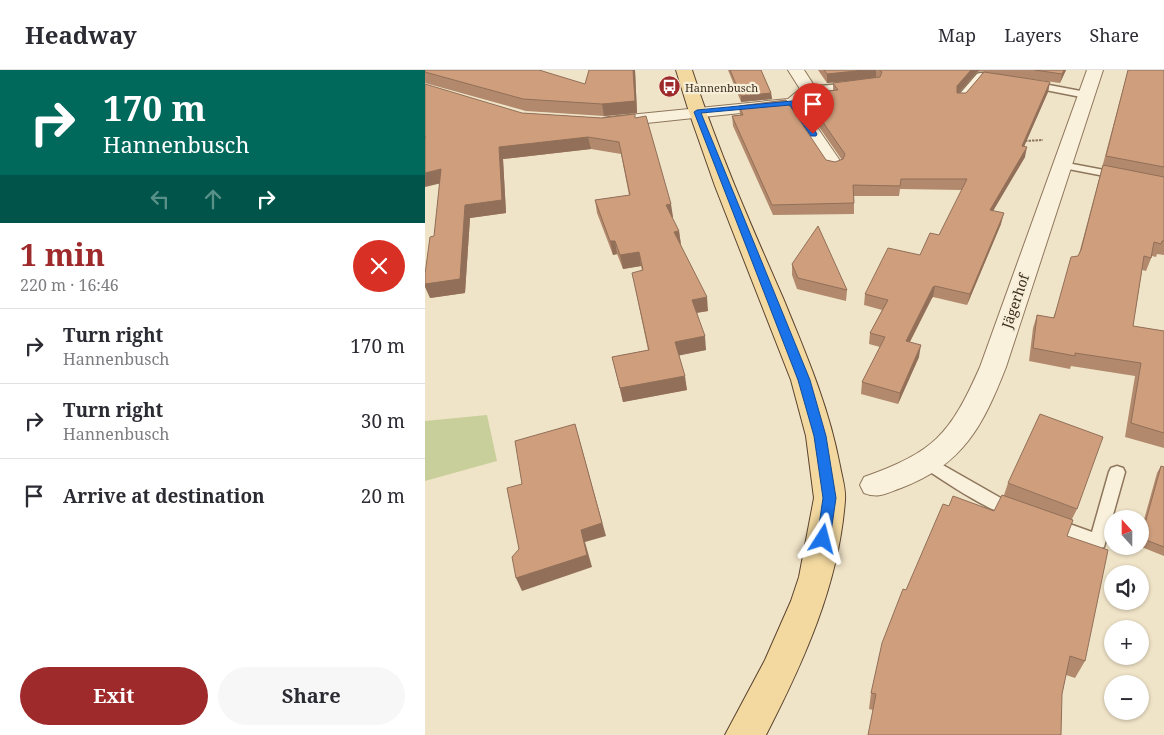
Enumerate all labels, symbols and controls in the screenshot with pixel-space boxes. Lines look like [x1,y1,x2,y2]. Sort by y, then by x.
text: Headway [25,18,137,51]
text: Map [938,23,976,47]
text: Layers [1004,23,1062,47]
text: Share [1090,23,1139,47]
bus stop icon: Hannenbusch [657,75,681,99]
place label: Hannenbusch [685,80,758,95]
pin [792,83,834,134]
text: 170 m [103,84,206,131]
icon: right [20,90,85,155]
icon: arrive [799,90,827,118]
text: Hannenbusch [103,129,249,159]
icon: left [146,185,174,213]
icon: ahead [199,185,227,213]
icon: right [252,185,280,213]
text: 1 min [20,234,105,275]
button: close [353,240,405,292]
street label: Jägerhof [996,269,1034,332]
text: 220 m · 16:46 [20,274,119,296]
text: Turn right [63,322,163,348]
icon: right [20,332,48,360]
text: 170 m [350,333,405,359]
text: Hannenbusch [63,348,169,370]
text: Turn right [63,397,163,423]
icon: right [20,407,48,435]
text: 30 m [361,408,405,434]
text: Hannenbusch [63,423,169,445]
icon: arrive [20,482,48,510]
text: Arrive at destination [63,483,265,509]
text: 20 m [361,483,405,509]
north arrow [1104,510,1149,555]
map controls [1104,510,1149,720]
position arrow [796,512,848,564]
button: sound [1104,565,1149,610]
button: + [1104,620,1149,665]
button: Exit [20,667,208,725]
button: Share [218,667,405,725]
button: − [1104,675,1149,720]

